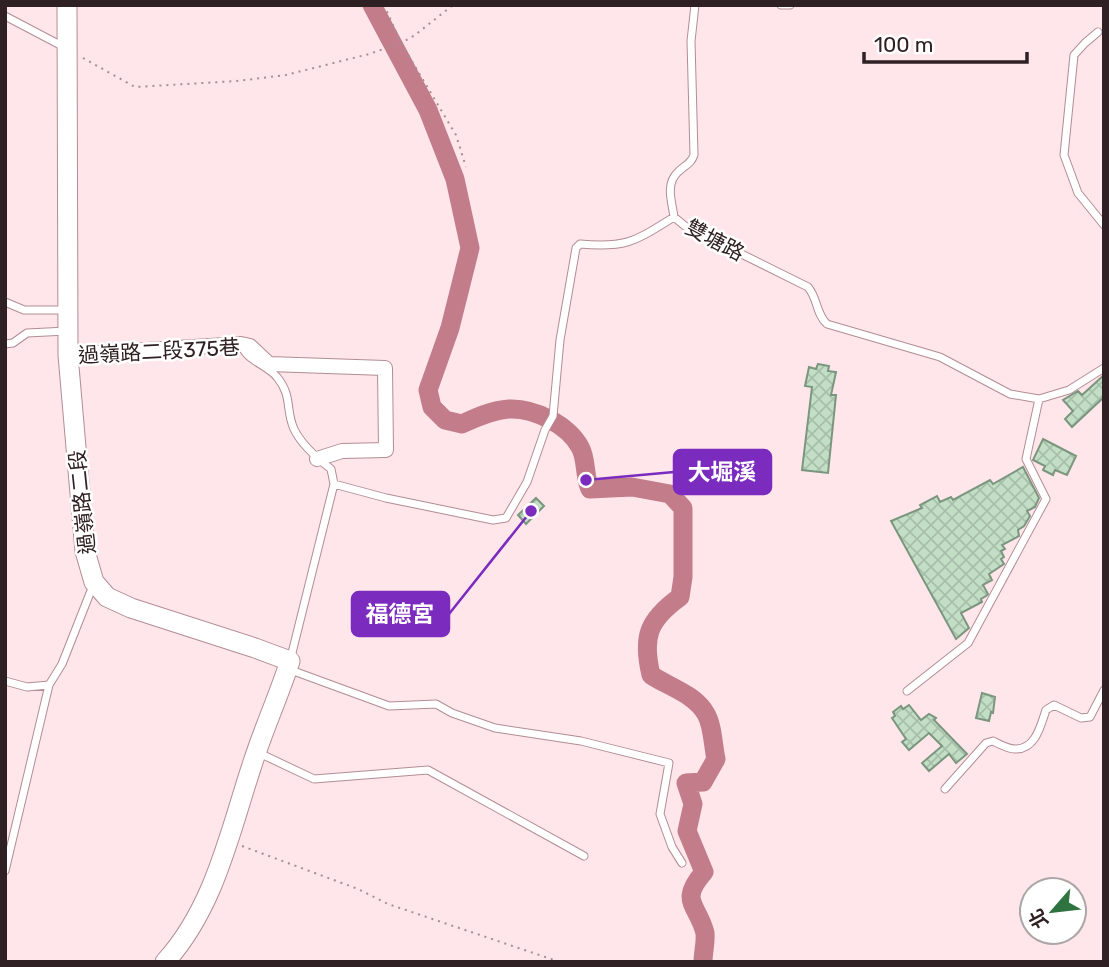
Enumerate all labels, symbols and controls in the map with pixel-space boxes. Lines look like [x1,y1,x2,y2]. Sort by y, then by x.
scale bar [864,21,1027,65]
text: 100 m [874,32,933,57]
street label: 雙塘路 [681,214,749,266]
street label: 過嶺路二段375巷 [78,334,240,368]
street label: 過嶺路二段 [64,448,100,556]
callout: 大堀溪 [674,450,771,494]
text: 大堀溪 [688,458,757,486]
callout: 福德宮 [352,592,449,636]
text: 福德宮 [366,600,435,628]
north arrow [1018,876,1088,946]
text: 北 [1024,905,1053,933]

